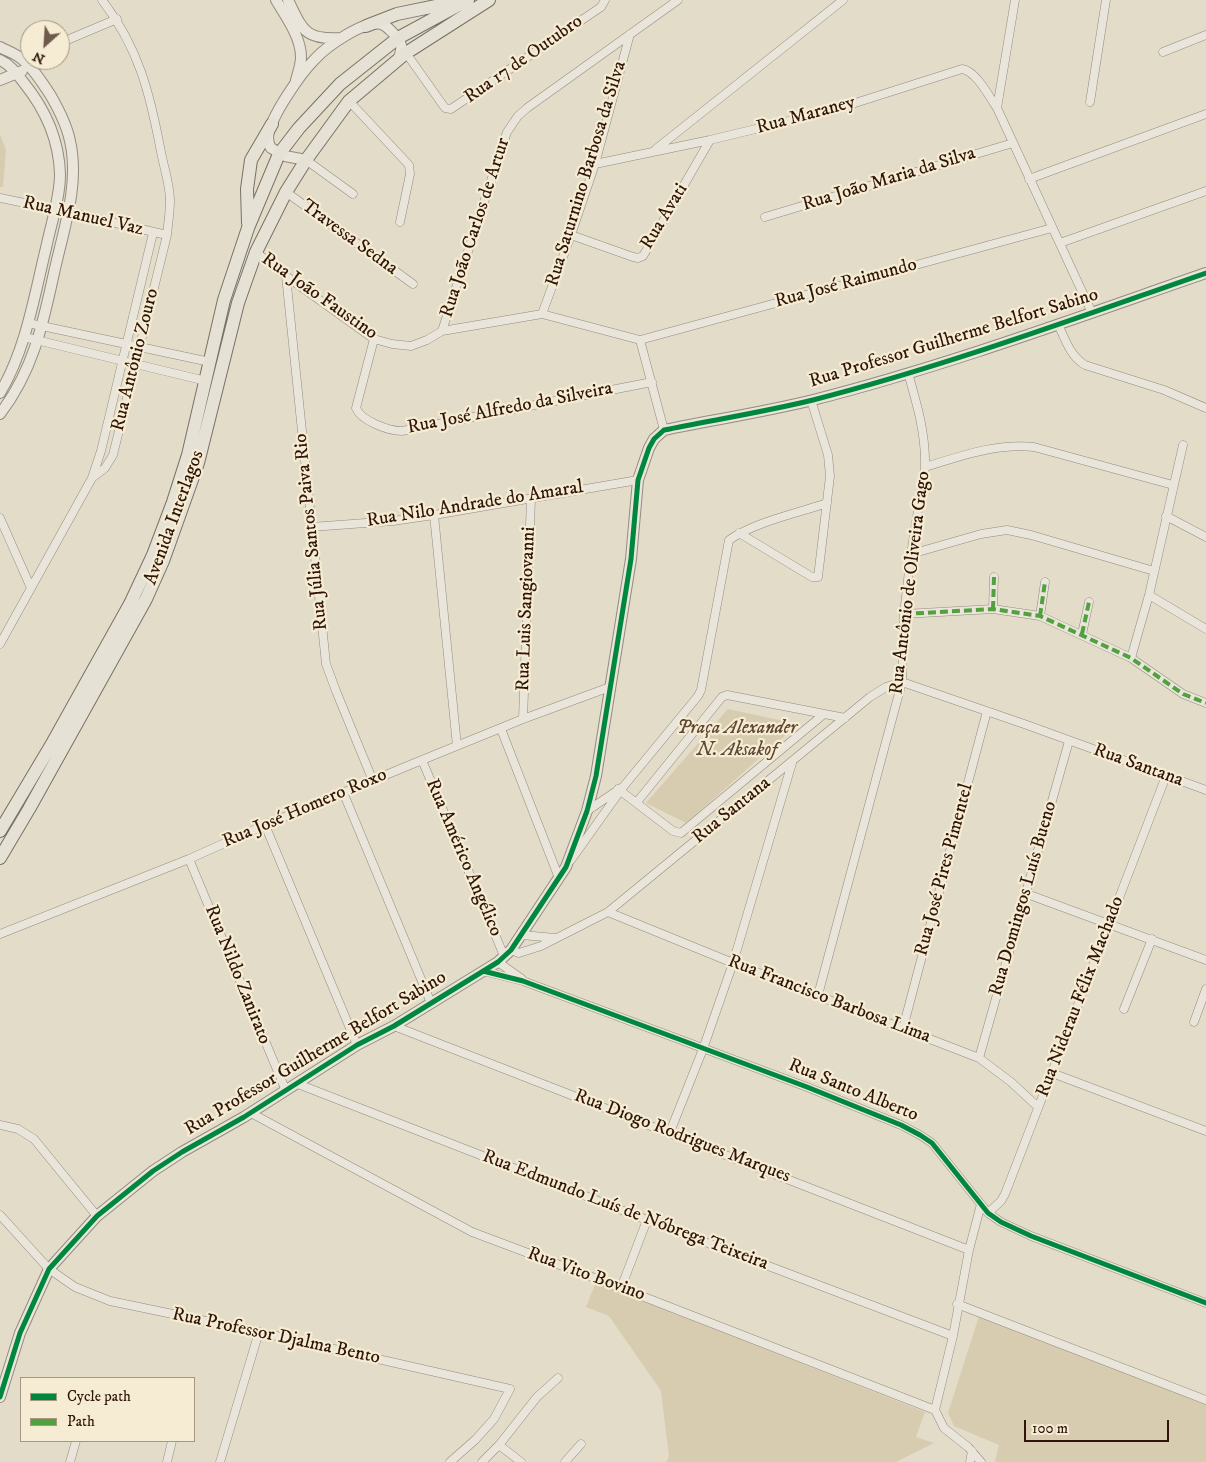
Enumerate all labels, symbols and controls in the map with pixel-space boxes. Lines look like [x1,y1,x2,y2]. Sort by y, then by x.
street label: Rua 17 de Outubro [460,11,588,109]
north arrow [20,20,70,70]
text: N [30,47,48,68]
street label: Rua Saturnino Barbosa da Silva [542,58,632,290]
street label: Rua Maraney [754,92,858,140]
street label: Rua João Carlos de Artur [436,135,516,321]
street label: Rua João Maria da Silva [800,143,978,217]
street label: Rua Avati [636,180,694,254]
street label: Rua Manuel Vaz [20,192,146,242]
street label: Travessa Sedna [296,195,402,281]
street label: Rua João Faustino [257,249,381,345]
street label: Rua José Raimundo [772,254,920,314]
street label: Rua Professor Guilherme Belfort Sabino [807,284,1101,394]
street label: Rua Antônio Zouro [107,286,165,434]
street label: Rua José Alfredo da Silveira [405,378,615,440]
street label: Rua Júlia Santos Paiva Rio [290,432,334,632]
street label: Avenida Interlagos [140,448,210,588]
street label: Rua Antônio de Oliveira Gago [886,470,936,696]
street label: Rua Nilo Andrade do Amaral [365,477,585,533]
street label: Rua Luis Sangiovanni [513,526,541,692]
park label: Praça Alexander N. Aksakof [677,718,797,762]
street label: Rua Santana [1090,739,1186,793]
street label: Rua José Homero Roxo [219,764,391,854]
street label: Rua Santana [688,773,776,849]
street label: Rua Américo Angélico [420,776,506,940]
street label: Rua José Pires Pimentel [911,781,979,959]
street label: Rua Domingos Luís Bueno [985,799,1063,999]
street label: Rua Niderau Félix Machado [1032,893,1130,1101]
street label: Rua Nildo Zanirato [199,902,275,1048]
street label: Rua Francisco Barbosa Lima [724,951,934,1049]
street label: Rua Professor Guilherme Belfort Sabino [181,967,451,1141]
street label: Rua Santo Alberto [785,1055,921,1127]
street label: Rua Diogo Rodrigues Marques [571,1085,793,1189]
street label: Rua Edmundo Luís de Nóbrega Teixeira [479,1146,771,1276]
street label: Rua Vito Bovino [524,1243,648,1307]
street label: Rua Professor Djalma Bento [170,1304,382,1370]
legend [20,1377,195,1442]
text: Cycle path [67,1387,131,1406]
scale bar [1026,1410,1171,1442]
text: Path [67,1412,95,1431]
text: 100 m [1032,1419,1068,1438]

